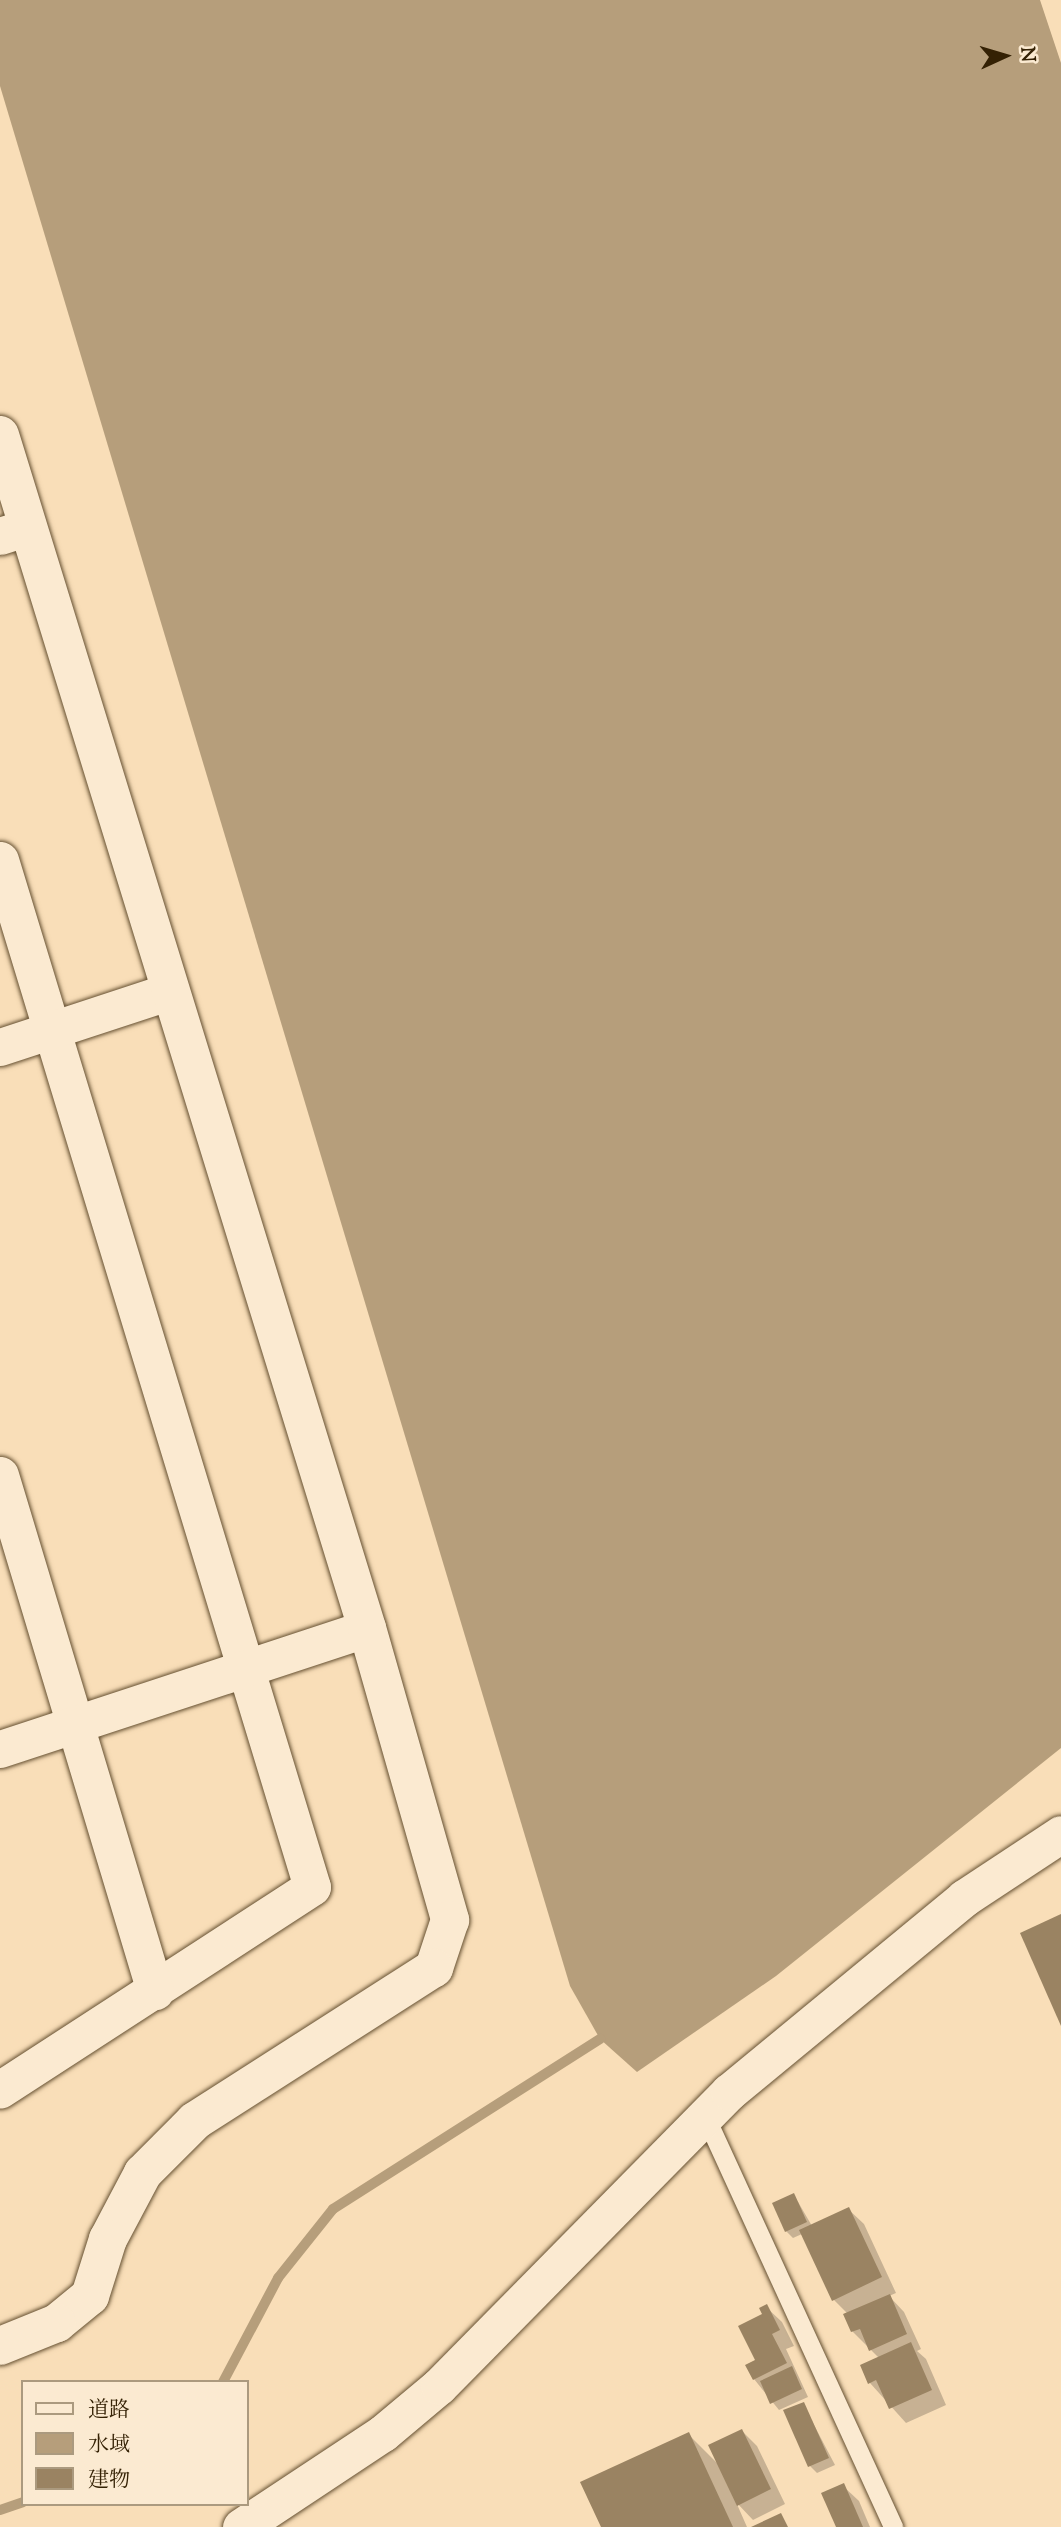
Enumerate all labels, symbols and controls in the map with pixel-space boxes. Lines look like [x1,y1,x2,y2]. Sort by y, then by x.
north arrow [970,21,1040,91]
text: N [1012,46,1040,63]
legend [21,2380,248,2506]
text: 道路 [88,2396,130,2426]
text: 水域 [88,2431,130,2461]
text: 建物 [88,2466,130,2496]

